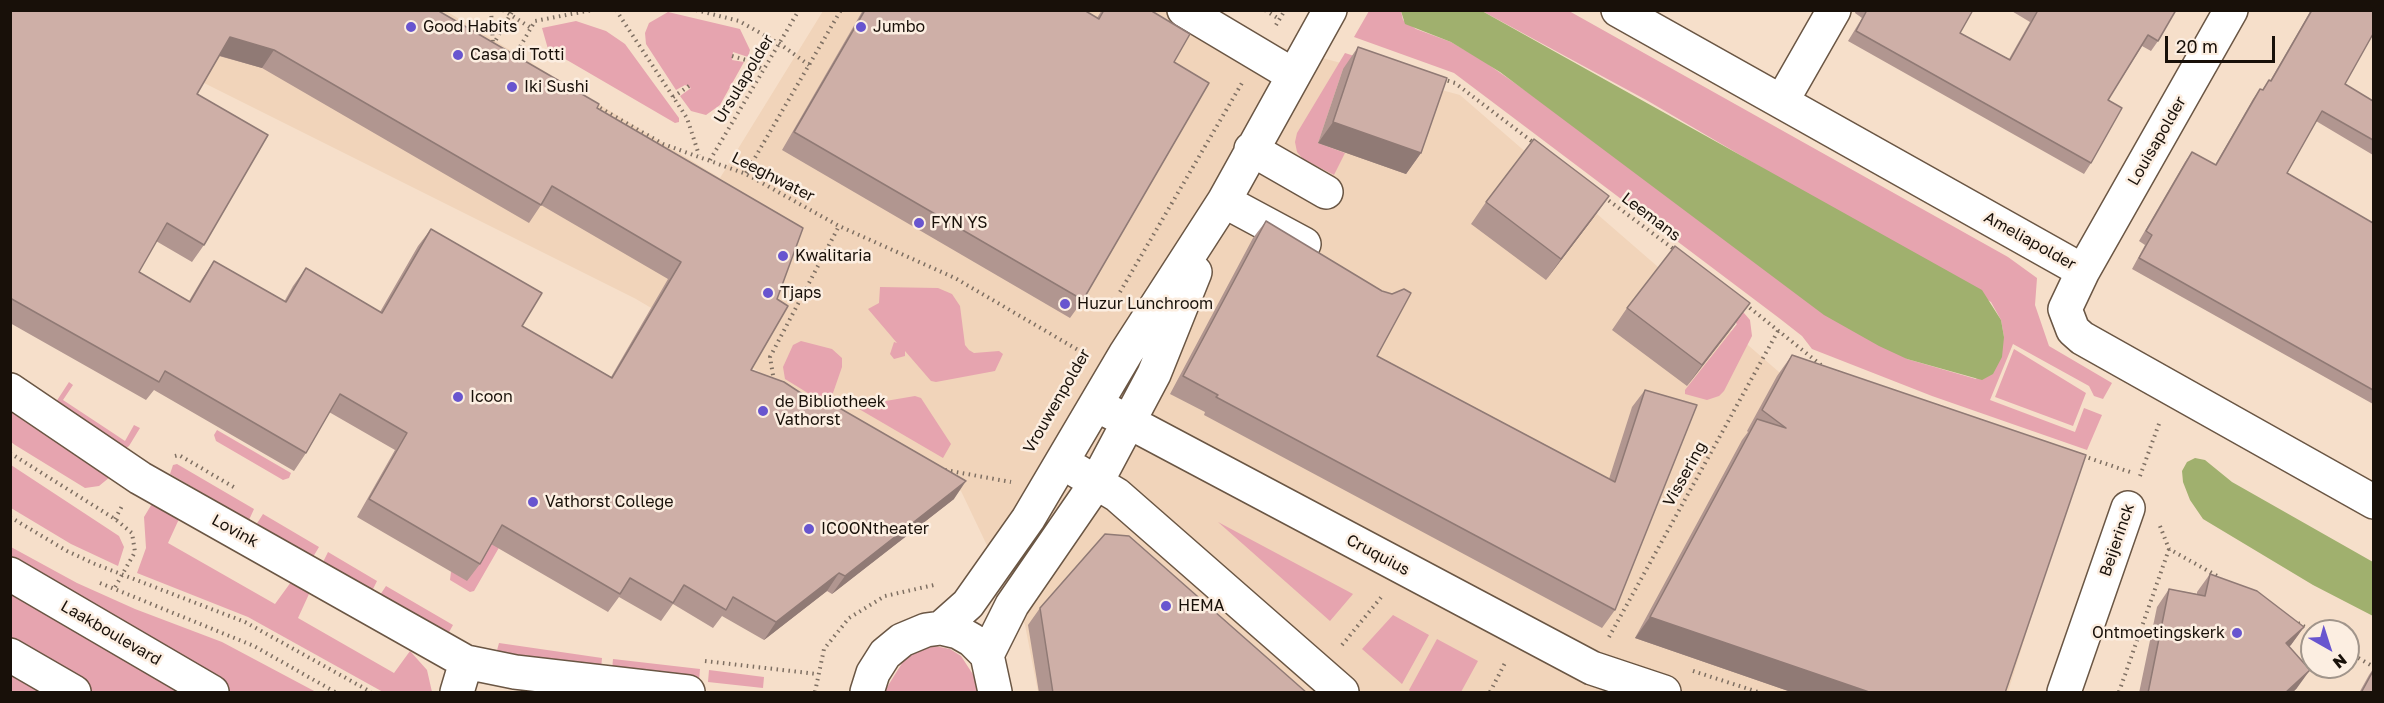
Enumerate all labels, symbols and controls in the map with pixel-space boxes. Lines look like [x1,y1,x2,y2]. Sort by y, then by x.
place label: Good Habits [423,17,518,37]
place label: Jumbo [873,17,925,37]
marker: Good Habits [404,20,418,34]
marker: Jumbo [854,20,868,34]
scale bar [2168,24,2278,62]
street label: Ursulapolder [710,31,778,127]
text: 20 m [2176,35,2218,57]
place label: Casa di Totti [470,45,565,65]
marker: Casa di Totti [451,48,465,62]
place label: Iki Sushi [524,77,589,97]
marker: Iki Sushi [505,80,519,94]
street label: Louisapolder [2124,93,2190,189]
street label: Leeghwater [728,148,818,206]
street label: Leemans [1618,189,1684,245]
street label: Ameliapolder [1981,208,2079,274]
place label: FYN YS [931,213,987,233]
marker: FYN YS [912,216,926,230]
place label: Kwalitaria [795,246,872,266]
marker: Kwalitaria [776,249,790,263]
place label: Tjaps [780,283,822,303]
marker: Tjaps [761,286,775,300]
place label: Huzur Lunchroom [1077,294,1213,314]
marker: Huzur Lunchroom [1058,297,1072,311]
street label: Vrouwenpolder [1019,345,1095,457]
place label: Icoon [470,387,513,407]
marker: Icoon [451,390,465,404]
place label: de Bibliotheek Vathorst [775,392,886,430]
marker: de Bibliotheek Vathorst [756,404,770,418]
street label: Vissering [1659,438,1711,510]
place label: Vathorst College [545,492,674,512]
marker: Vathorst College [526,495,540,509]
street label: Beijerinck [2096,501,2138,579]
street label: Lovink [208,510,262,552]
place label: ICOONtheater [821,519,929,539]
marker: ICOONtheater [802,522,816,536]
street label: Cruquius [1343,530,1413,580]
street label: Laakboulevard [57,596,165,670]
place label: HEMA [1178,596,1224,616]
marker: HEMA [1159,599,1173,613]
north arrow [2300,619,2360,679]
place label: Ontmoetingskerk [2092,623,2225,643]
marker: Ontmoetingskerk [2230,626,2244,640]
text: N [2329,650,2351,673]

